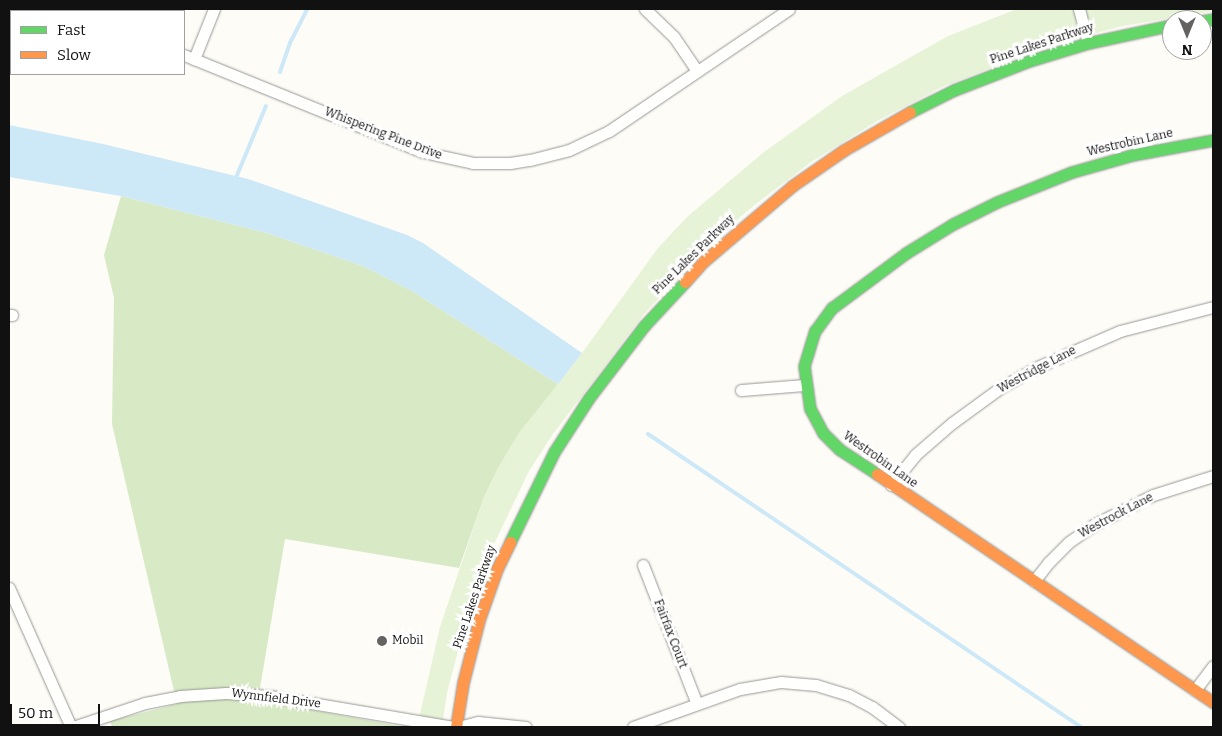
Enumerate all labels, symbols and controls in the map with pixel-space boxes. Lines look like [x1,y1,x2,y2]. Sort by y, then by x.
legend [10,10,185,75]
north arrow [1162,10,1212,60]
street label: Pine Lakes Parkway [988,20,1096,68]
text: Fast [57,21,86,39]
text: N [1182,41,1192,58]
text: Slow [57,46,91,64]
street label: Whispering Pine Drive [322,105,444,163]
street label: Westrobin Lane [1086,126,1174,160]
street label: Pine Lakes Parkway [650,212,738,298]
street label: Westridge Lane [995,343,1079,397]
street label: Westrobin Lane [840,429,920,491]
street label: Westrock Lane [1076,490,1156,542]
street label: Pine Lakes Parkway [451,543,499,651]
street label: Fairfax Court [650,597,690,671]
place label: Mobil [392,634,423,648]
marker: Mobil [376,635,388,647]
street label: Wynnfield Drive [230,686,322,712]
scale bar [12,694,102,726]
text: 50 m [18,704,53,722]

